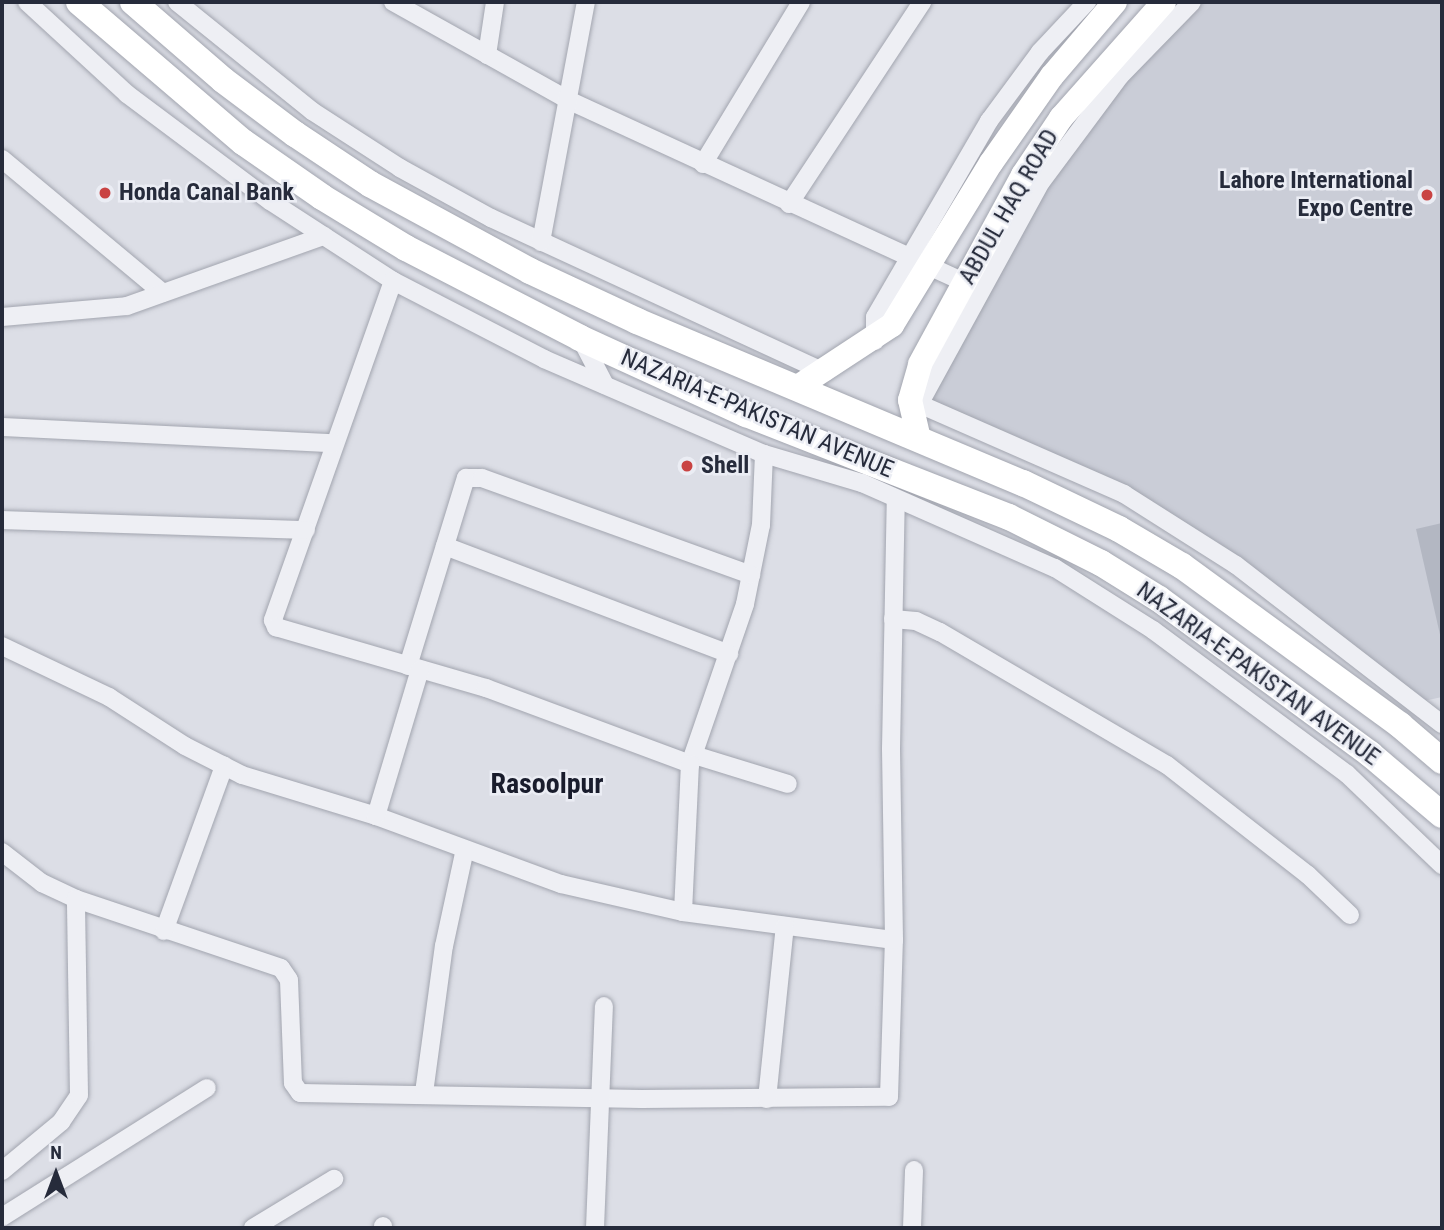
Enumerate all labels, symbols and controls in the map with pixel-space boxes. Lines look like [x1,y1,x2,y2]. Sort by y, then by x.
street label: ABDUL HAQ ROAD [953,124,1065,290]
place label: Lahore International Expo Centre [1219,167,1413,223]
place label: Honda Canal Bank [119,179,294,207]
marker: Honda Canal Bank [97,185,113,201]
marker: Lahore International Expo Centre [1419,187,1435,203]
street label: NAZARIA-E-PAKISTAN AVENUE [616,343,898,485]
place label: Shell [701,452,749,480]
marker: Shell [679,458,695,474]
street label: NAZARIA-E-PAKISTAN AVENUE [1131,576,1385,772]
district label: Rasoolpur [490,767,604,801]
north arrow [21,1139,91,1209]
text: N [50,1141,62,1164]

